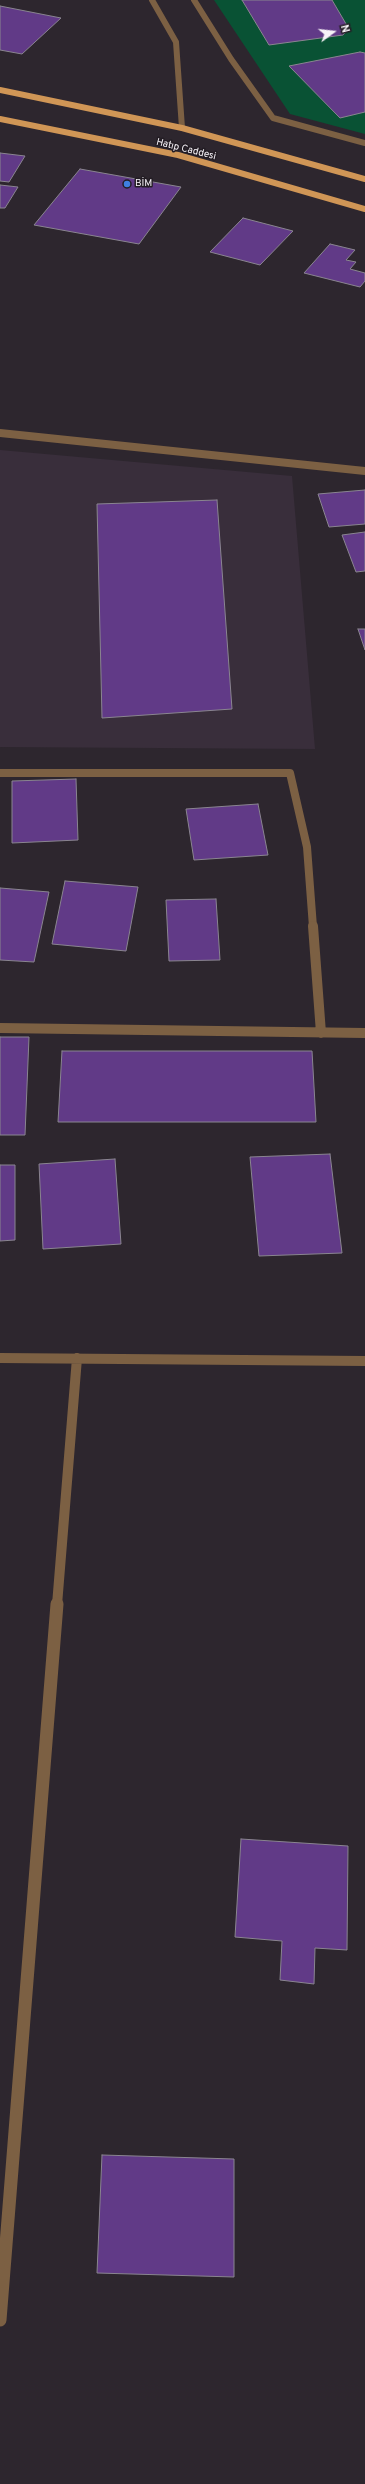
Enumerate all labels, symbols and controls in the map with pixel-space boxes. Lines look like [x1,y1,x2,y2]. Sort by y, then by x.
north arrow [313,12,353,52]
text: N [337,23,352,35]
street label: Hatıp Caddesi [155,137,217,163]
place label: BİM [135,178,152,190]
marker: BİM [122,179,132,189]

